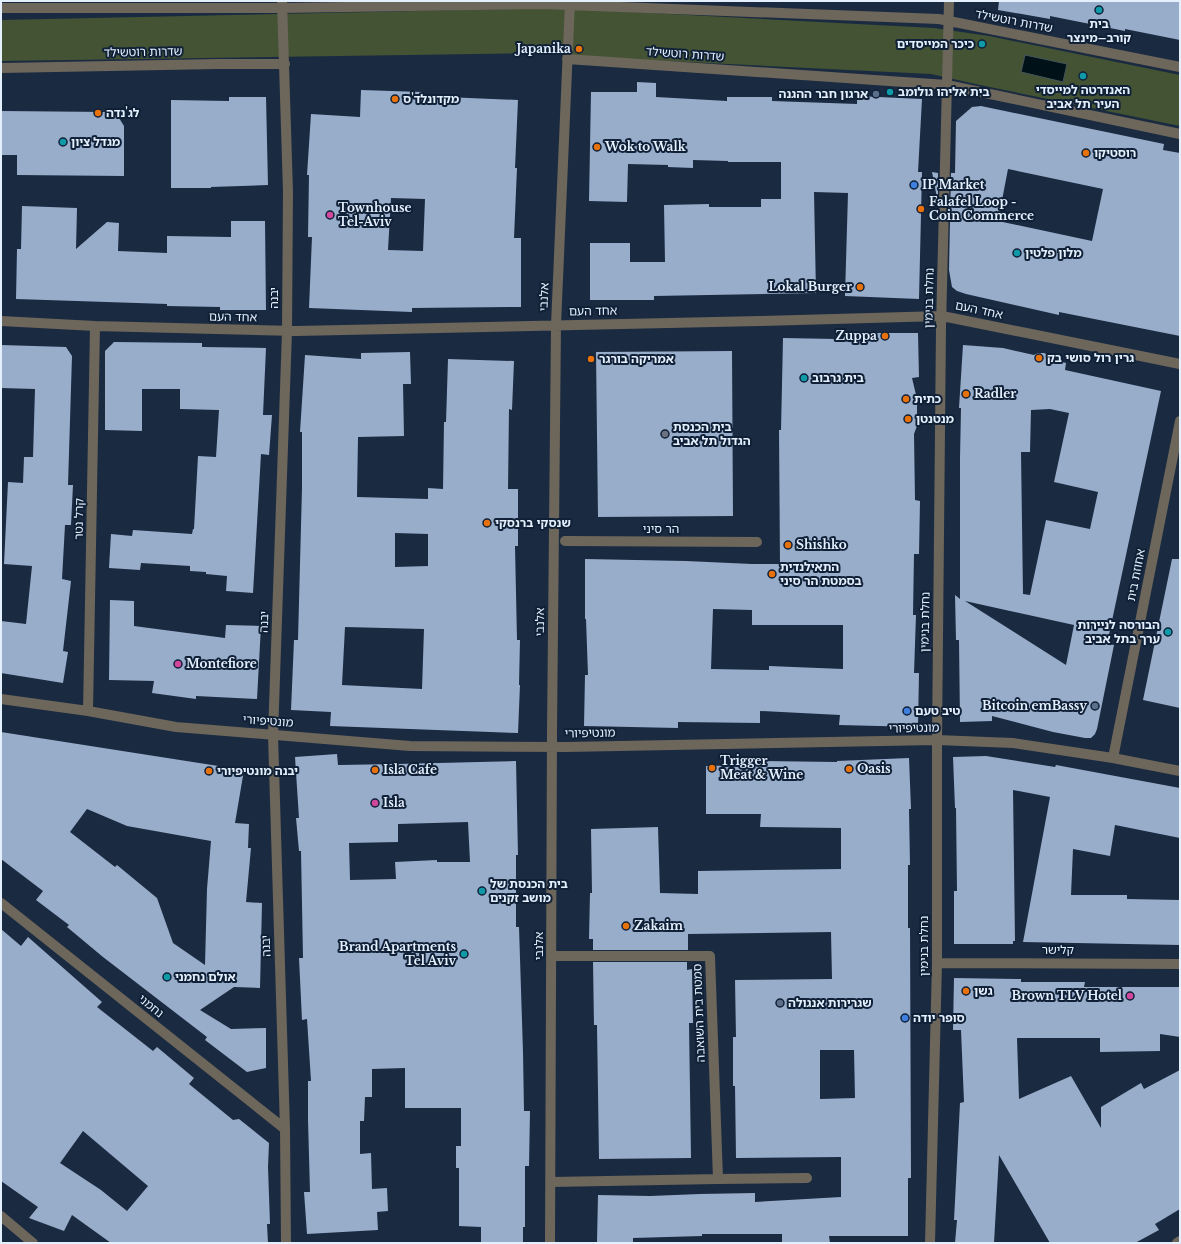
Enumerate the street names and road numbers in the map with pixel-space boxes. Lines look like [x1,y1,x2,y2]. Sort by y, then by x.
street label: שדרות רוטשילד [974,6,1054,35]
street label: שדרות רוטשילד [103,43,182,60]
street label: שדרות רוטשילד [645,43,725,64]
street label: נחלת בנימין [920,268,937,328]
street label: אלנבי [536,282,552,312]
street label: יבנה [266,287,281,309]
street label: אחד העם [954,297,1005,322]
street label: אחד העם [569,303,618,318]
street label: אחד העם [209,309,258,324]
street label: קרל נטר [71,498,86,540]
street label: הר סיני [643,521,679,536]
street label: אחוזת בית [1123,547,1148,602]
street label: נחלת בנימין [916,592,933,652]
street label: אלנבי [532,607,547,636]
street label: יבנה [256,611,271,633]
street label: מונטיפיורי [242,711,294,730]
street label: מונטיפיורי [888,720,940,735]
street label: מונטיפיורי [564,725,616,740]
street label: נחלת בנימין [916,916,931,976]
street label: אלנבי [531,931,546,960]
street label: יבנה [258,935,273,957]
street label: קלישר [1042,942,1075,957]
street label: סמטת בית השואבה [689,963,708,1063]
street label: נחמני [136,991,167,1020]

